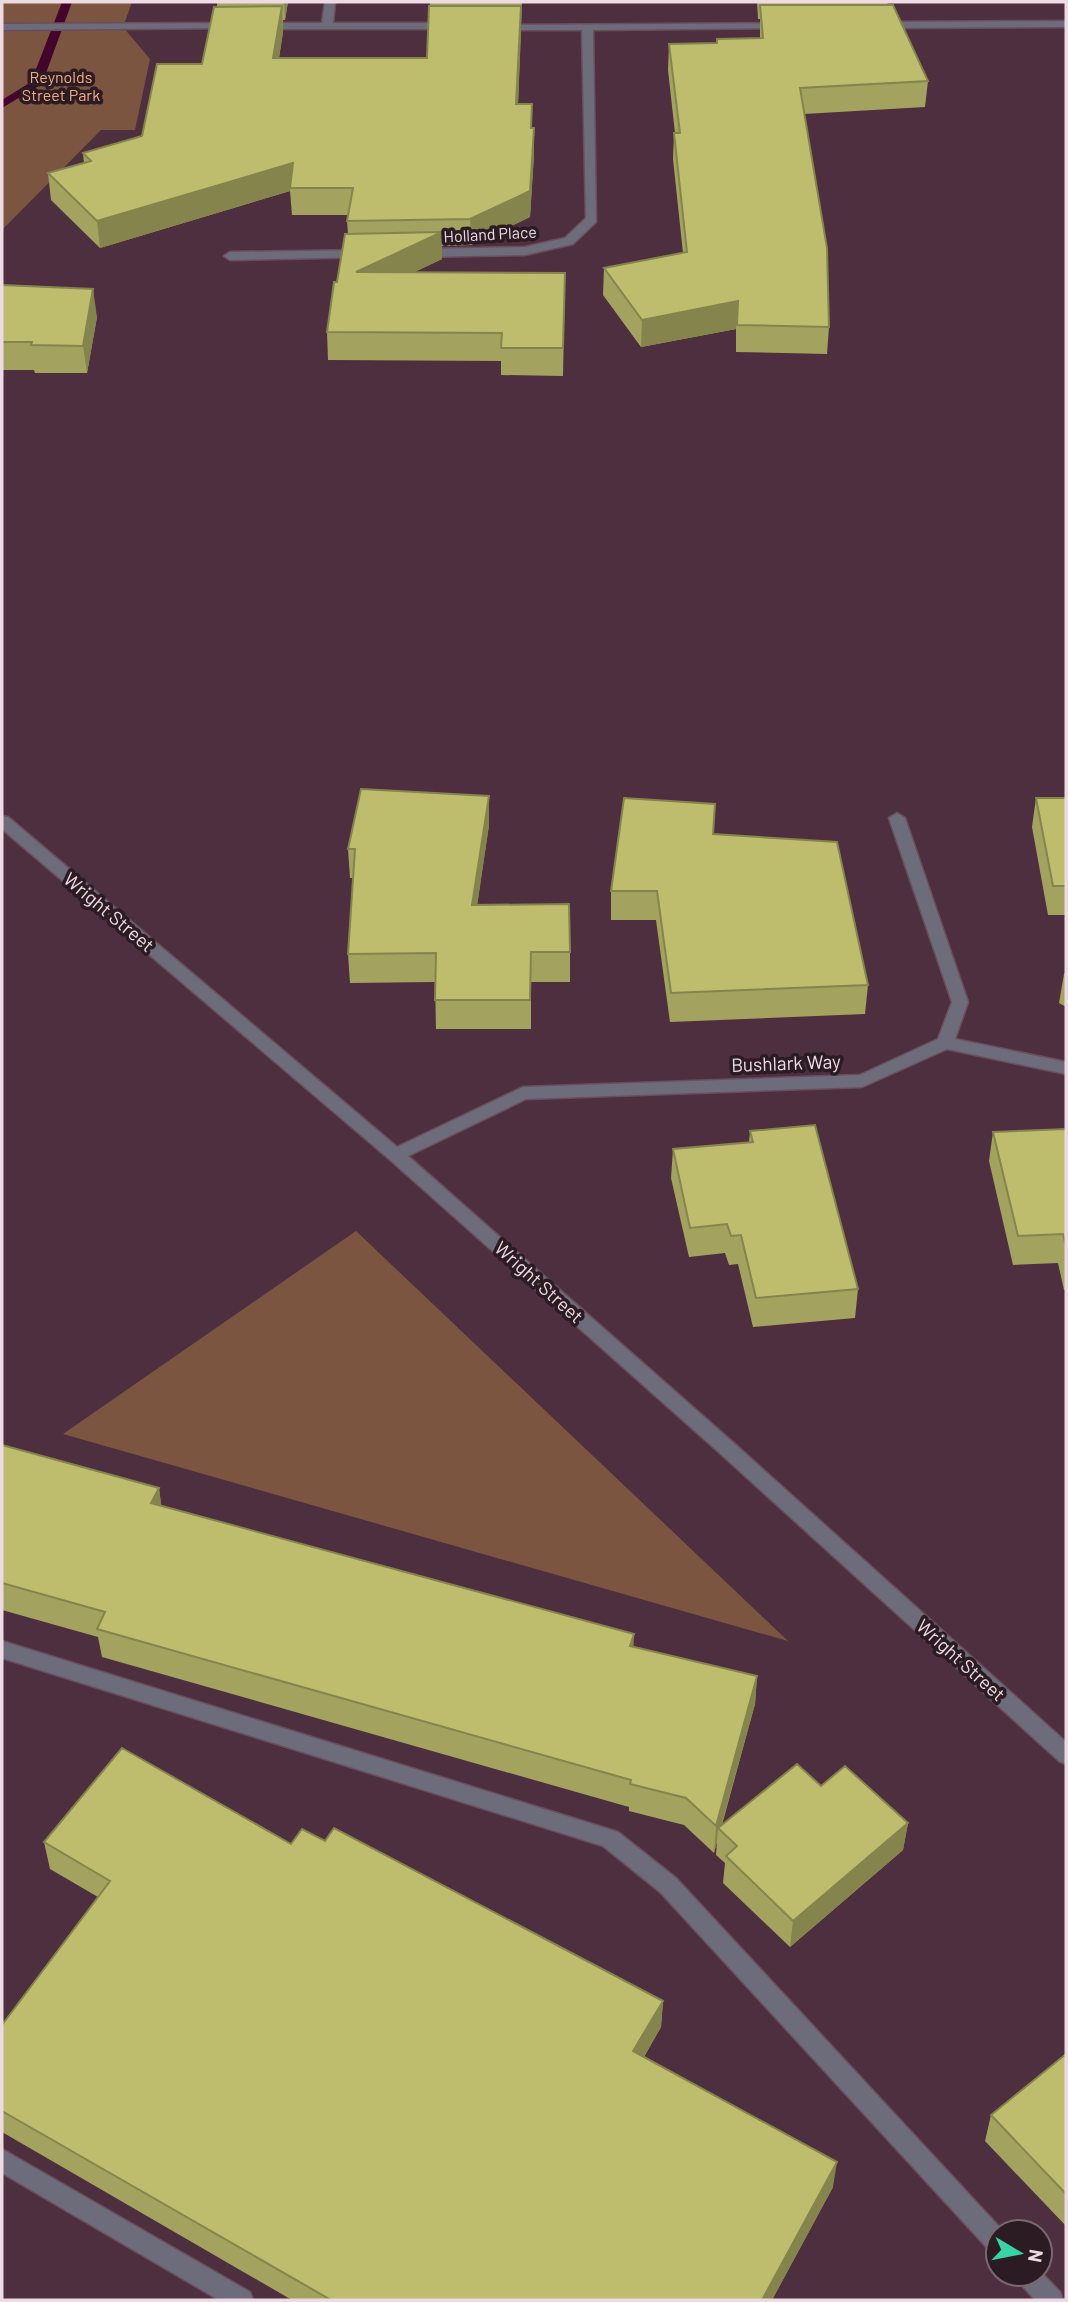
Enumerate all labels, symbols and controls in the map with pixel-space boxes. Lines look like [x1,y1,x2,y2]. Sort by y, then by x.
park label: Reynolds Street Park [22,67,100,104]
street label: Holland Place [443,222,537,245]
street label: Wright Street [59,867,159,956]
street label: Bushlark Way [731,1049,841,1076]
street label: Wright Street [490,1236,588,1327]
street label: Wright Street [912,1614,1010,1705]
north arrow [984,2218,1054,2288]
text: N [1024,2248,1049,2264]

